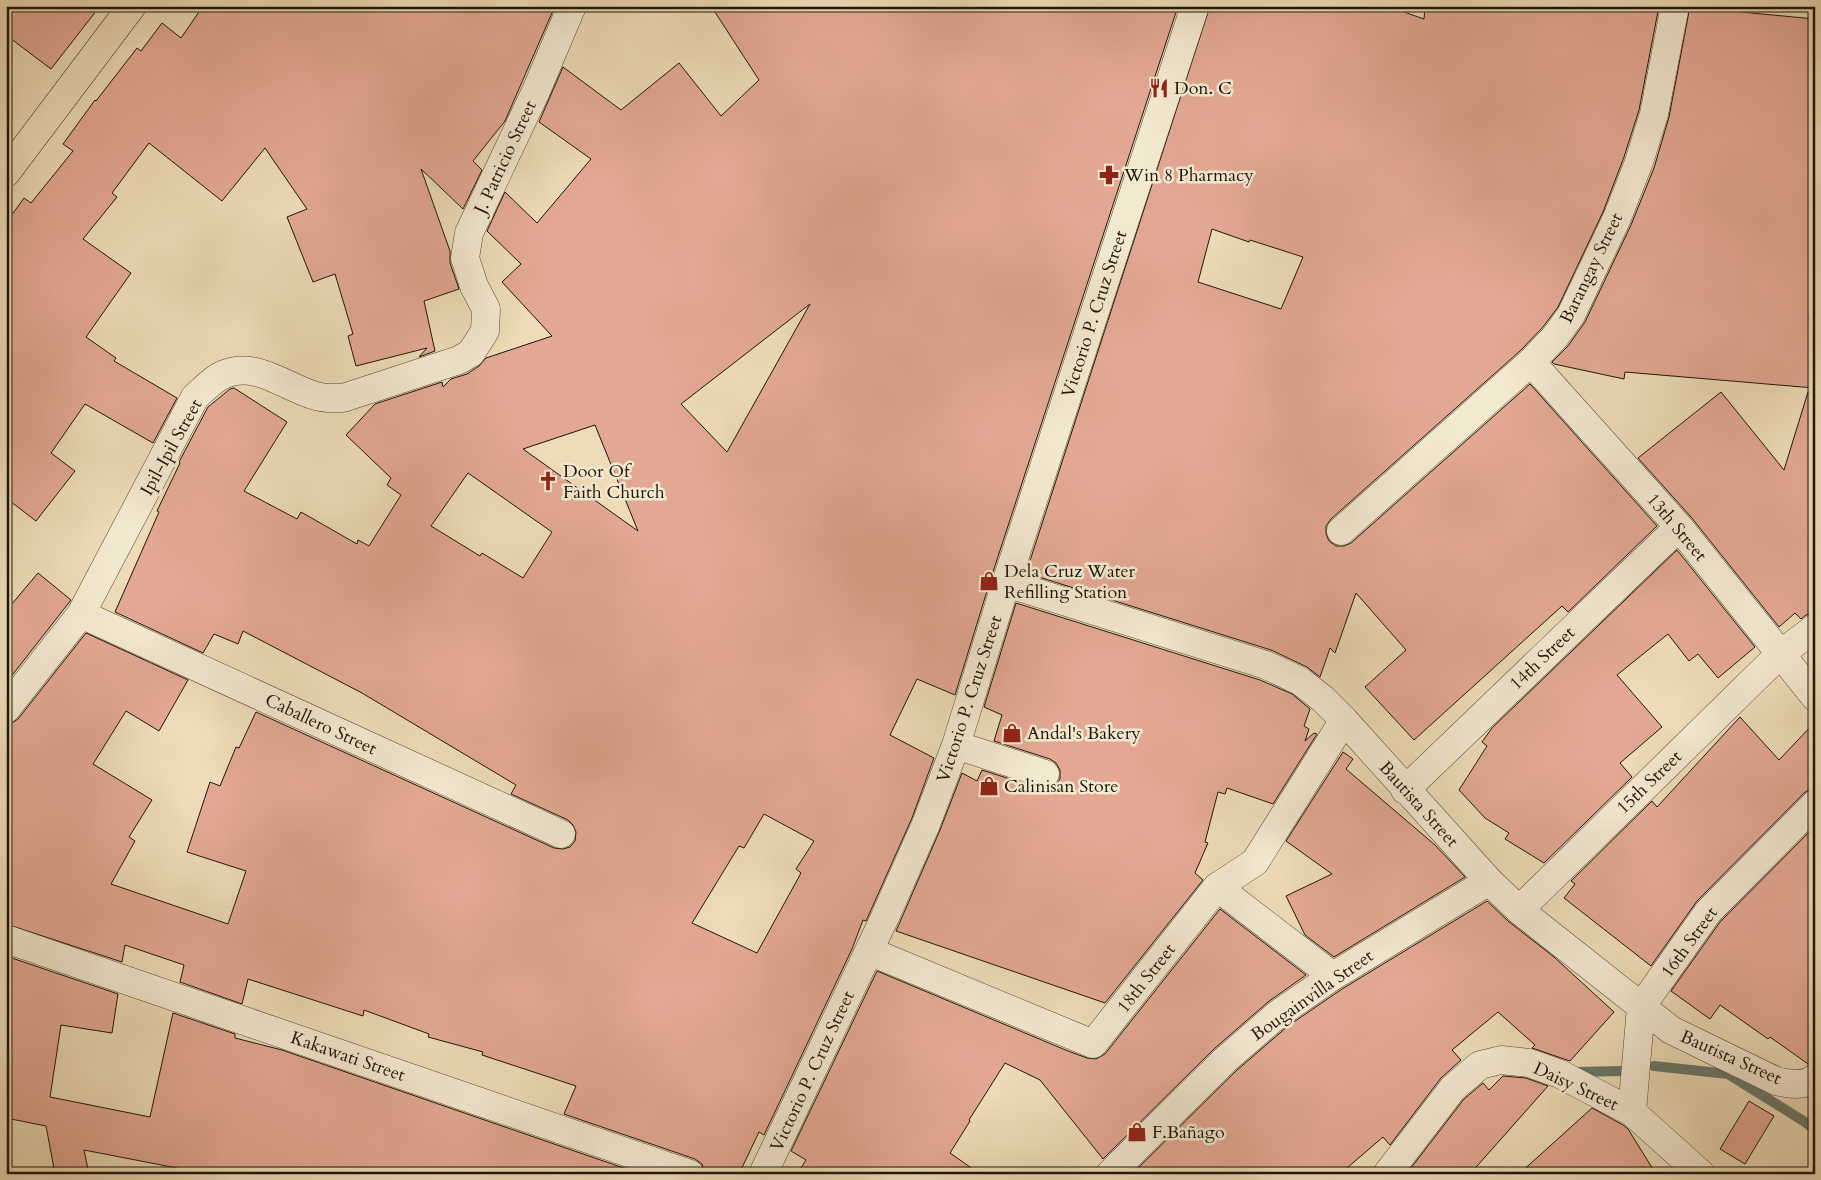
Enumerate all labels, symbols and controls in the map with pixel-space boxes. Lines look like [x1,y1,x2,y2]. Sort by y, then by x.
place label: Don. C [1174,76,1232,101]
restaurant icon: Don. C [1148,77,1170,99]
street label: J. Patricio Street [467,96,543,221]
place label: Win 8 Pharmacy [1123,163,1254,188]
pharmacy icon: Win 8 Pharmacy [1098,164,1120,186]
street label: Barangay Street [1554,208,1629,328]
street label: Victorio P. Cruz Street [1056,227,1133,401]
street label: Ipil-Ipil Street [135,394,208,500]
place label: Door Of Faith Church [563,459,665,505]
church icon: Door Of Faith Church [537,470,559,492]
street label: 13th Street [1641,488,1713,567]
place label: Dela Cruz Water Refilling Station [1004,559,1136,605]
shop icon: Dela Cruz Water Refilling Station [978,570,1000,592]
street label: Victorio P. Cruz Street [931,612,1008,786]
street label: 14th Street [1504,621,1581,696]
street label: Caballero Street [261,688,381,761]
place label: Andal's Bakery [1027,721,1141,746]
shop icon: Andal's Bakery [1001,722,1023,744]
street label: 15th Street [1611,745,1688,820]
street label: Bautista Street [1373,756,1464,853]
place label: Calinisan Store [1004,774,1119,799]
shop icon: Calinisan Store [978,775,1000,797]
street label: 16th Street [1655,901,1724,983]
street label: 18th Street [1111,938,1182,1018]
street label: Bougainvilla Street [1246,944,1379,1047]
street label: Victorio P. Cruz Street [764,987,861,1156]
street label: Bautista Street [1676,1024,1786,1091]
street label: Kakawati Street [287,1025,409,1088]
street label: Daisy Street [1529,1056,1623,1117]
place label: F.Bañago [1152,1120,1225,1145]
shop icon: F.Bañago [1126,1121,1148,1143]

